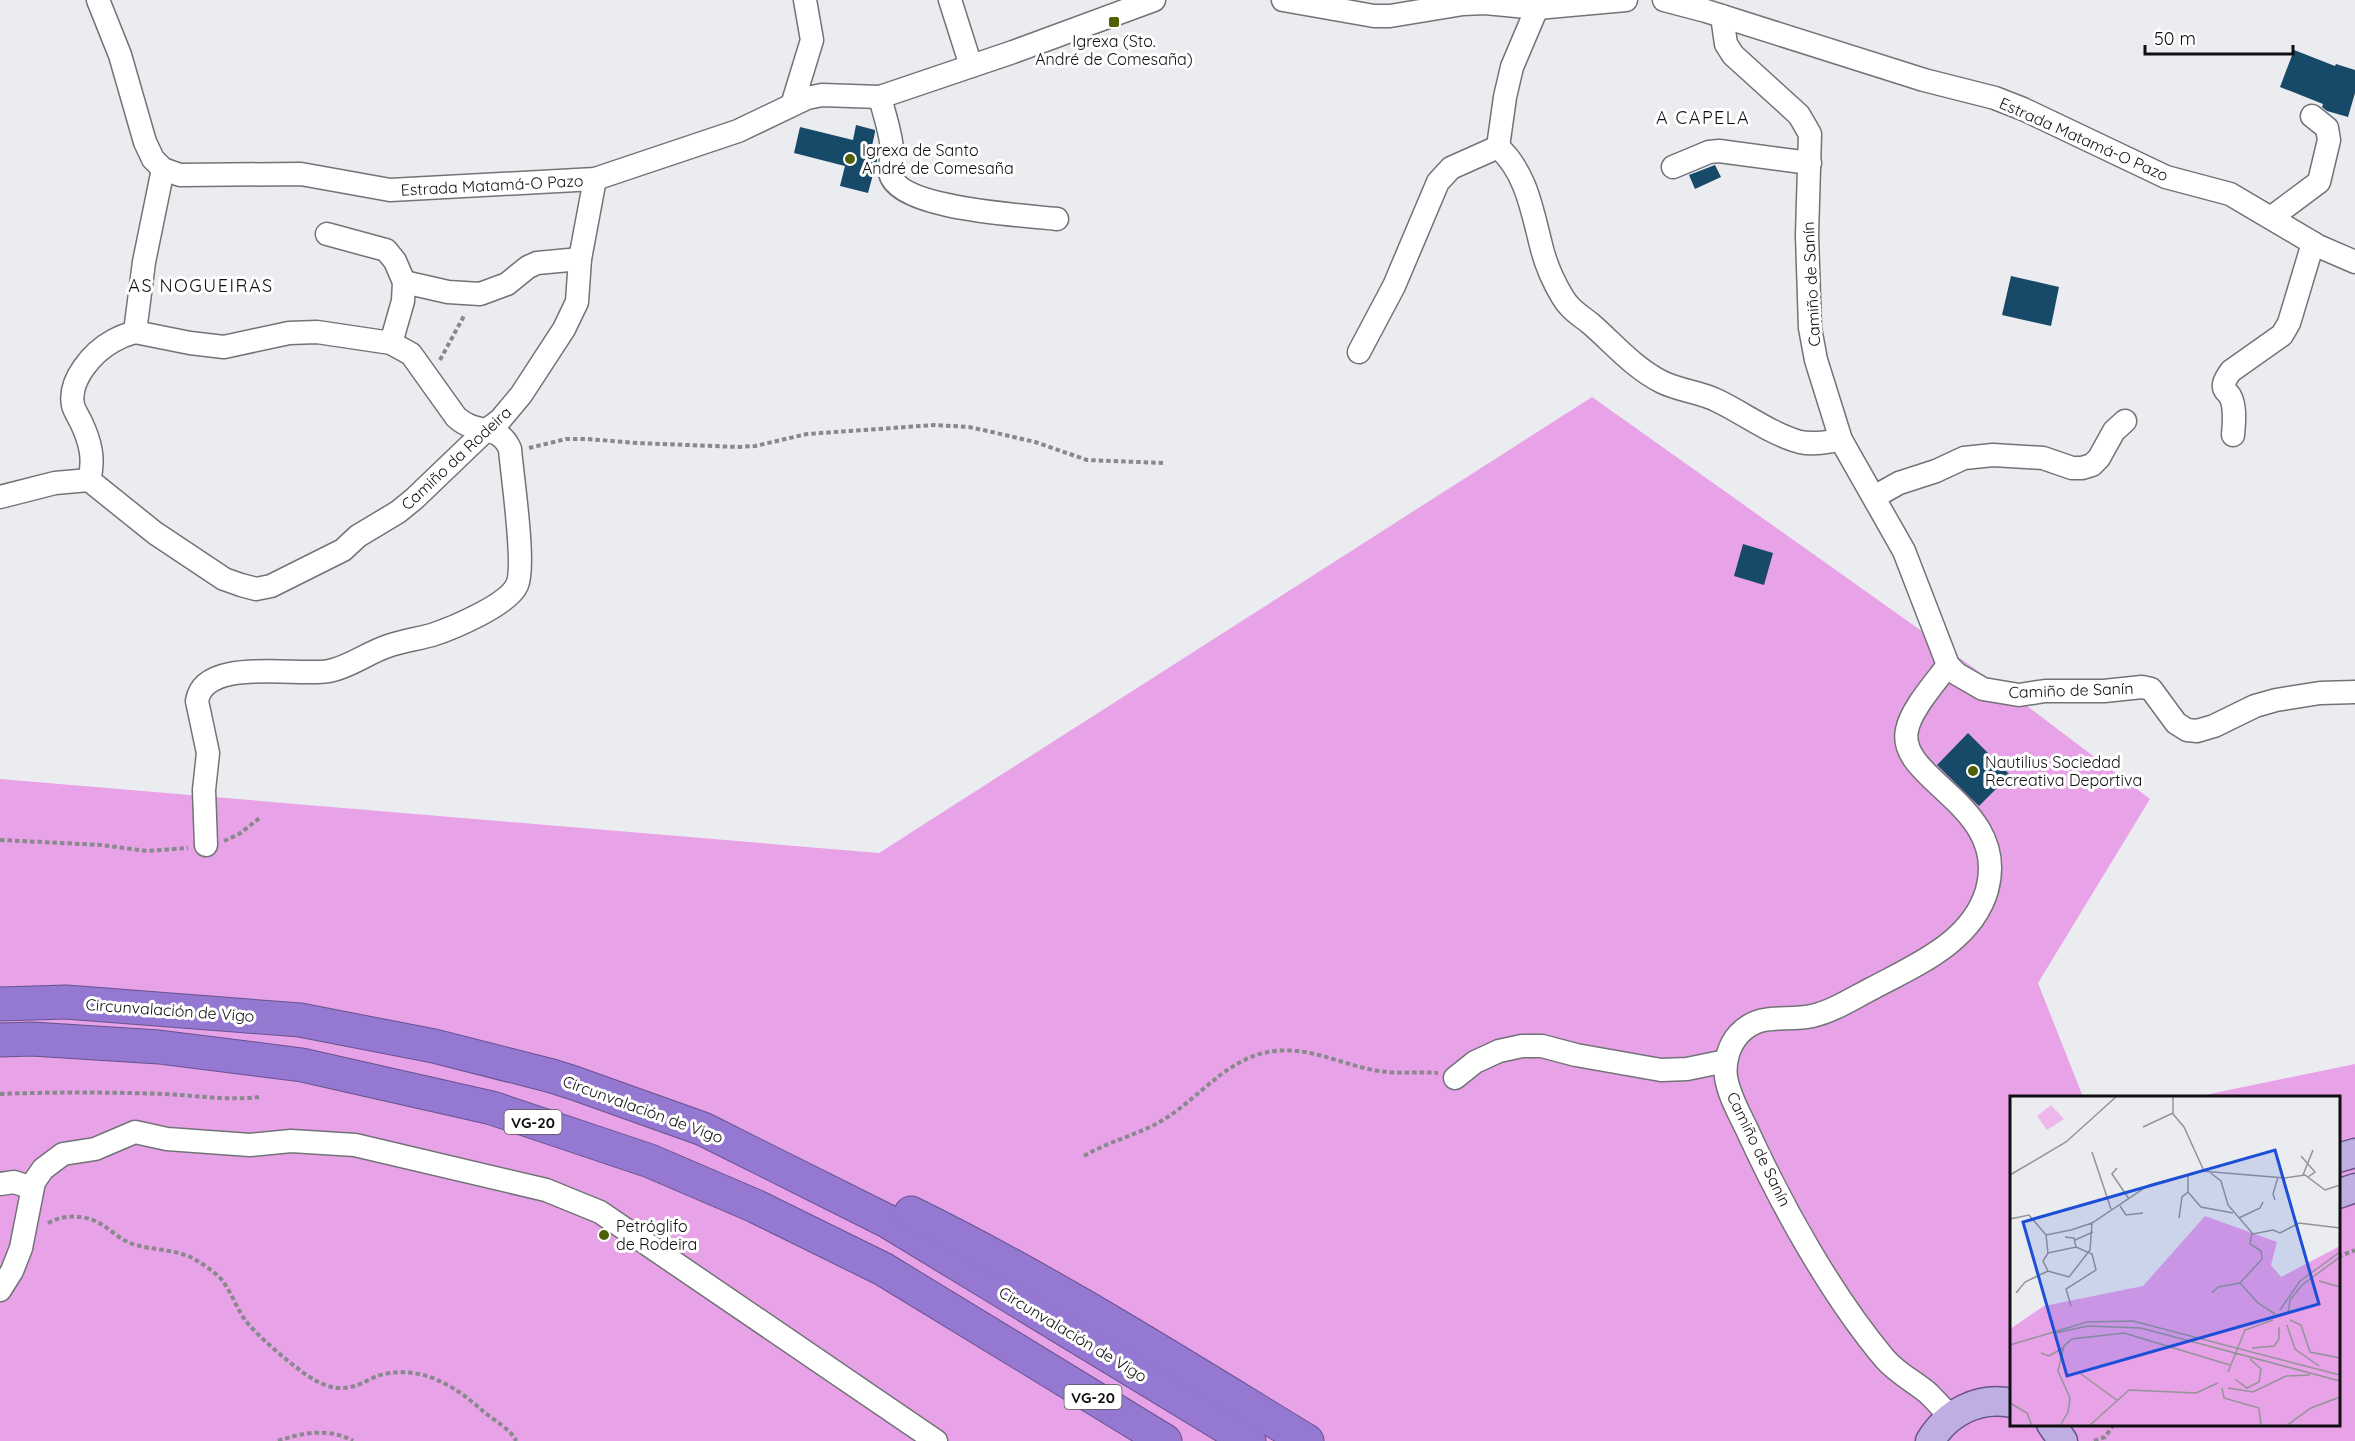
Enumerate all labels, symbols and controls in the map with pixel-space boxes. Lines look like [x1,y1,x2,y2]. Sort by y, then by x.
marker: Igrexa (Sto. André de Comesaña) [1107,15,1121,29]
scale bar [2145,18,2294,56]
text: 50 m [2154,27,2196,50]
place label: Igrexa (Sto. André de Comesaña) [1035,31,1193,69]
street label: Estrada Matamá-O Pazo [1996,93,2172,185]
district label: A CAPELA [1656,106,1750,129]
place label: Igrexa de Santo André de Comesaña [862,140,1014,178]
marker: Igrexa de Santo André de Comesaña [843,152,857,166]
street label: Estrada Matamá-O Pazo [400,170,584,200]
street label: Camiño de Sanín [1798,221,1824,347]
district label: AS NOGUEIRAS [128,274,274,297]
street label: Camiño da Rodeira [397,402,515,514]
street label: Camiño de Sanín [2008,678,2134,702]
place label: Nautilius Sociedad Recreativa Deportiva [1985,752,2142,790]
marker: Nautilius Sociedad Recreativa Deportiva [1966,764,1980,778]
street label: Circunvalación de Vigo [85,994,255,1026]
street label: Circunvalación de Vigo [560,1071,726,1147]
street label: Camiño de Sanín [1723,1088,1795,1210]
inset map [2010,1096,2340,1426]
road number: VG-20 [504,1110,562,1134]
place label: Petróglifo de Rodeira [616,1216,697,1254]
marker: Petróglifo de Rodeira [597,1228,611,1242]
street label: Circunvalación de Vigo [995,1282,1151,1386]
road number: VG-20 [1064,1385,1122,1409]

